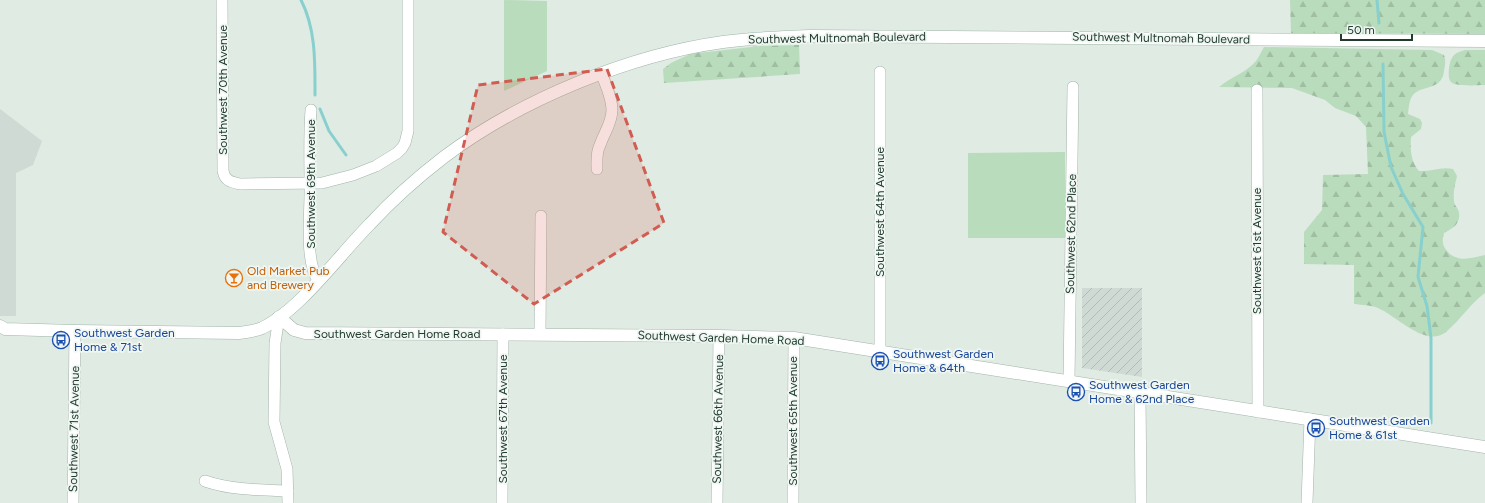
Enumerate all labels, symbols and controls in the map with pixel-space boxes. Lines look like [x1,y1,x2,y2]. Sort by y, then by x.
scale bar [1341,16,1412,42]
text: 50 m [1347,23,1375,37]
street label: Southwest 70th Avenue [216,25,230,155]
street label: Southwest Multnomah Boulevard [748,29,926,47]
street label: Southwest Multnomah Boulevard [1072,29,1250,47]
street label: Southwest 69th Avenue [304,119,318,249]
street label: Southwest 64th Avenue [873,147,887,277]
street label: Southwest 62nd Place [1063,173,1079,294]
street label: Southwest 61st Avenue [1250,187,1264,314]
place label: Old Market Pub and Brewery [247,264,330,292]
bar icon: Old Market Pub and Brewery [224,268,244,288]
place label: Southwest Garden Home & 71st [74,326,175,354]
street label: Southwest Garden Home Road [314,327,480,341]
street label: Southwest Garden Home Road [637,328,805,348]
bus stop icon: Southwest Garden Home & 71st [51,330,71,350]
place label: Southwest Garden Home & 64th [893,347,994,375]
bus stop icon: Southwest Garden Home & 64th [870,351,890,371]
street label: Southwest 67th Avenue [496,354,510,484]
street label: Southwest 66th Avenue [710,354,726,484]
street label: Southwest 65th Avenue [786,356,800,486]
street label: Southwest 71st Avenue [66,365,82,492]
place label: Southwest Garden Home & 62nd Place [1089,378,1195,406]
bus stop icon: Southwest Garden Home & 62nd Place [1066,382,1086,402]
place label: Southwest Garden Home & 61st [1329,414,1430,442]
bus stop icon: Southwest Garden Home & 61st [1306,418,1326,438]

